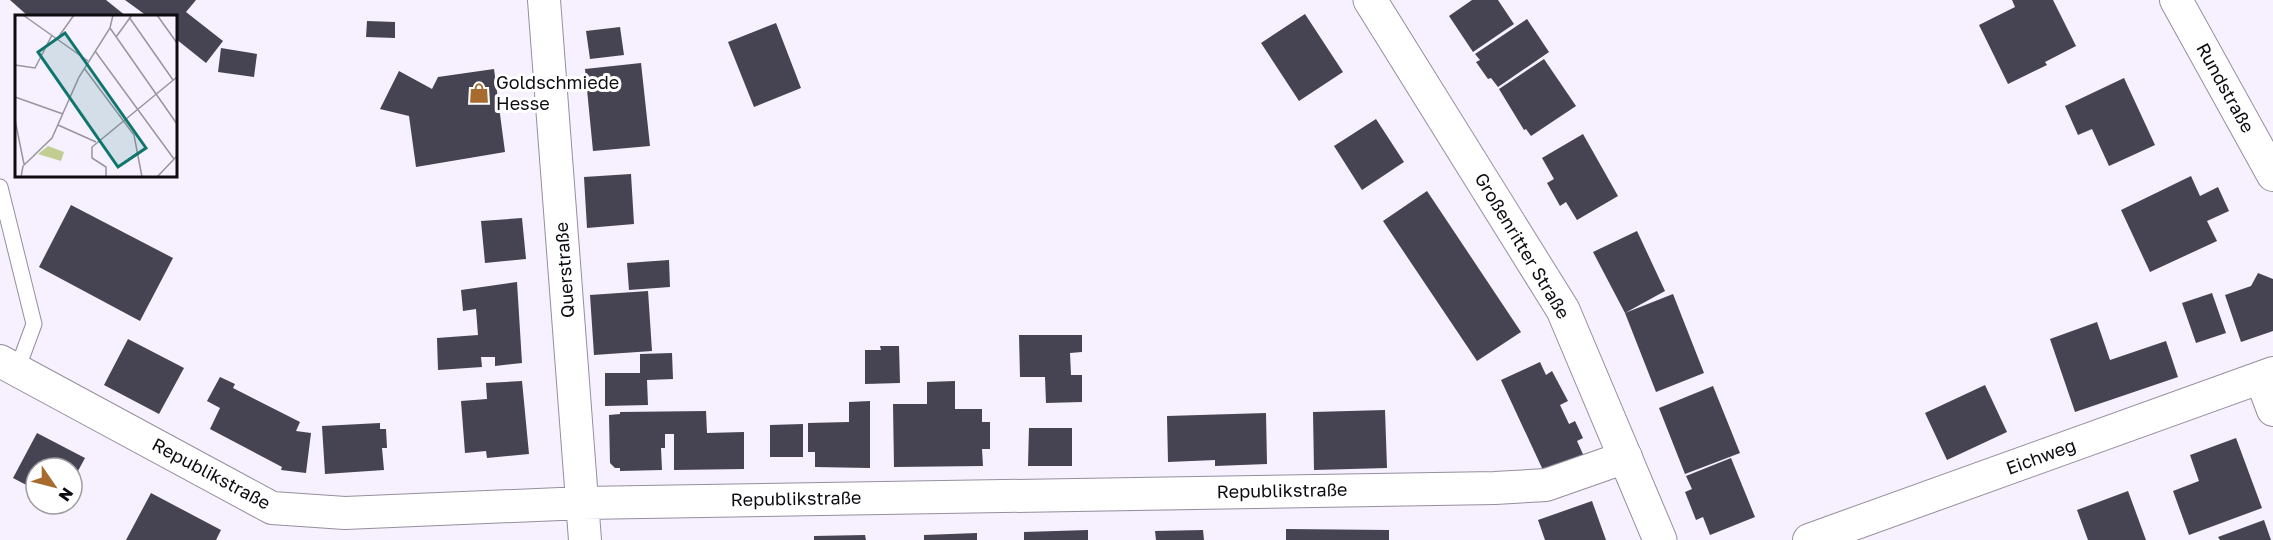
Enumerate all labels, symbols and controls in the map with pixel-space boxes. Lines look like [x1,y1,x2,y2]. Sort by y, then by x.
inset map [15,15,177,177]
street label: Rundstraße [2192,39,2260,136]
place label: Goldschmiede Hesse [496,71,619,114]
shop icon: Goldschmiede Hesse [467,81,491,105]
street label: Großenritter Straße [1471,168,1575,323]
street label: Querstraße [550,221,578,319]
street label: Republikstraße [149,433,274,514]
street label: Eichweg [2003,433,2078,479]
north arrow [24,456,84,516]
street label: Republikstraße [1216,478,1348,502]
text: N [55,484,78,505]
street label: Republikstraße [730,486,862,510]

